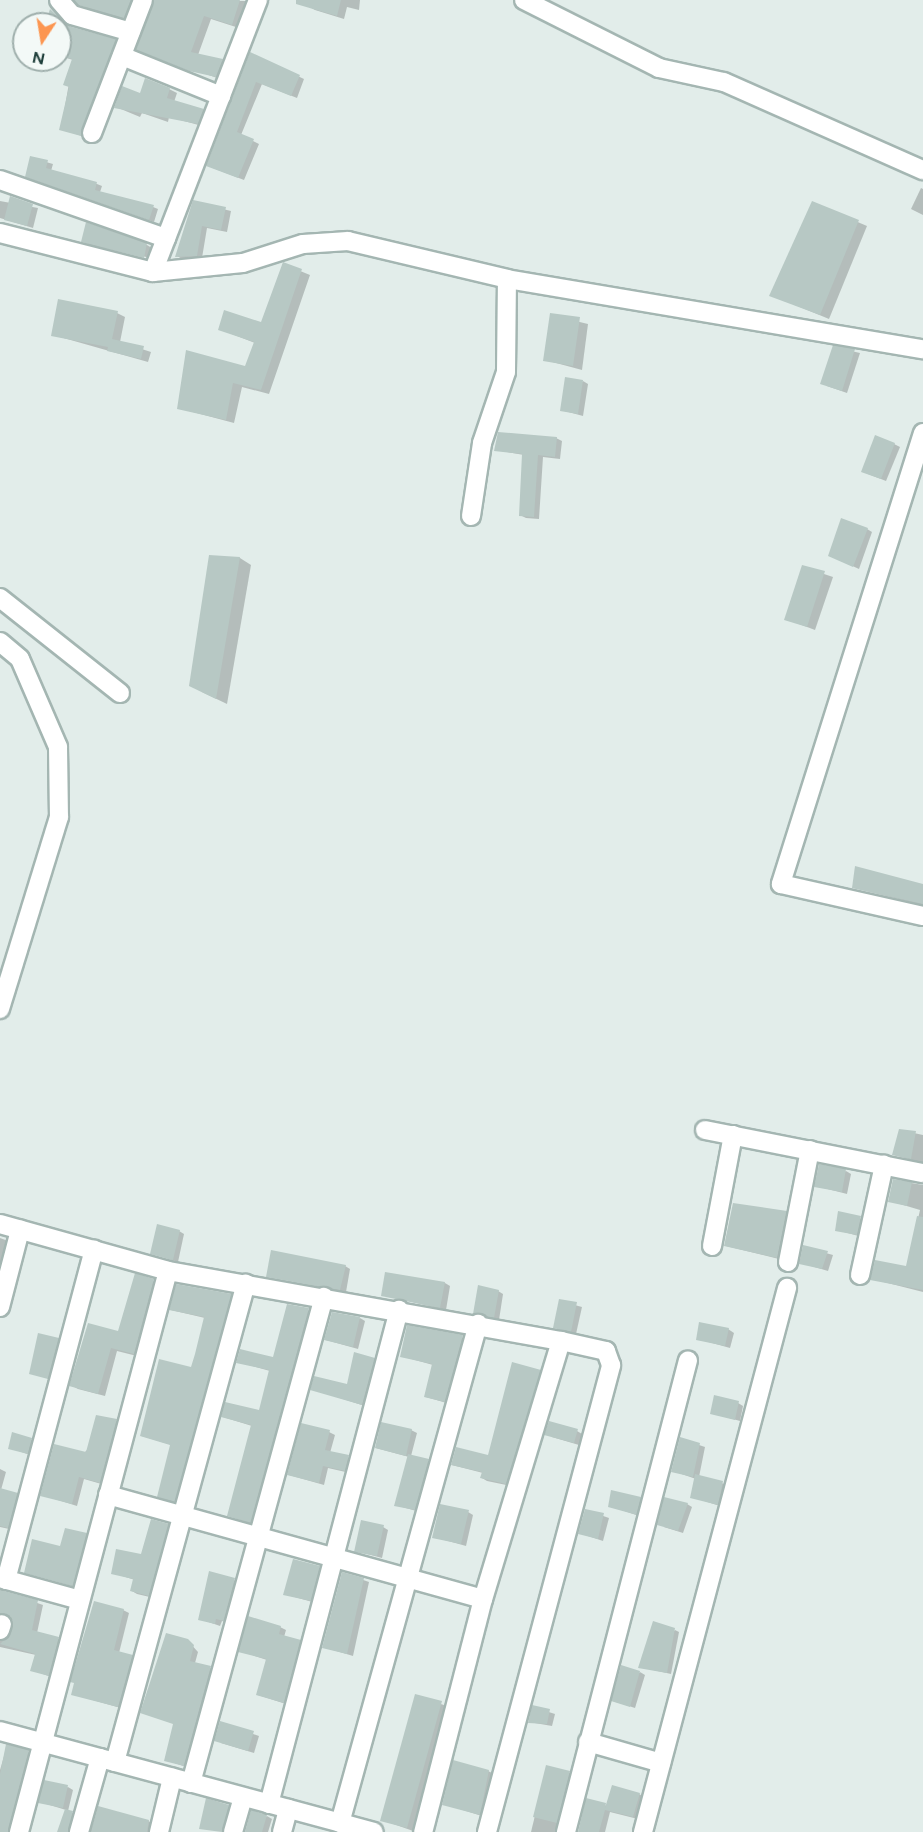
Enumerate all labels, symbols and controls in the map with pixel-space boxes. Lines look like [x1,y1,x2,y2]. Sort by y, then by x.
north arrow [12,12,72,72]
text: N [31,48,47,69]

